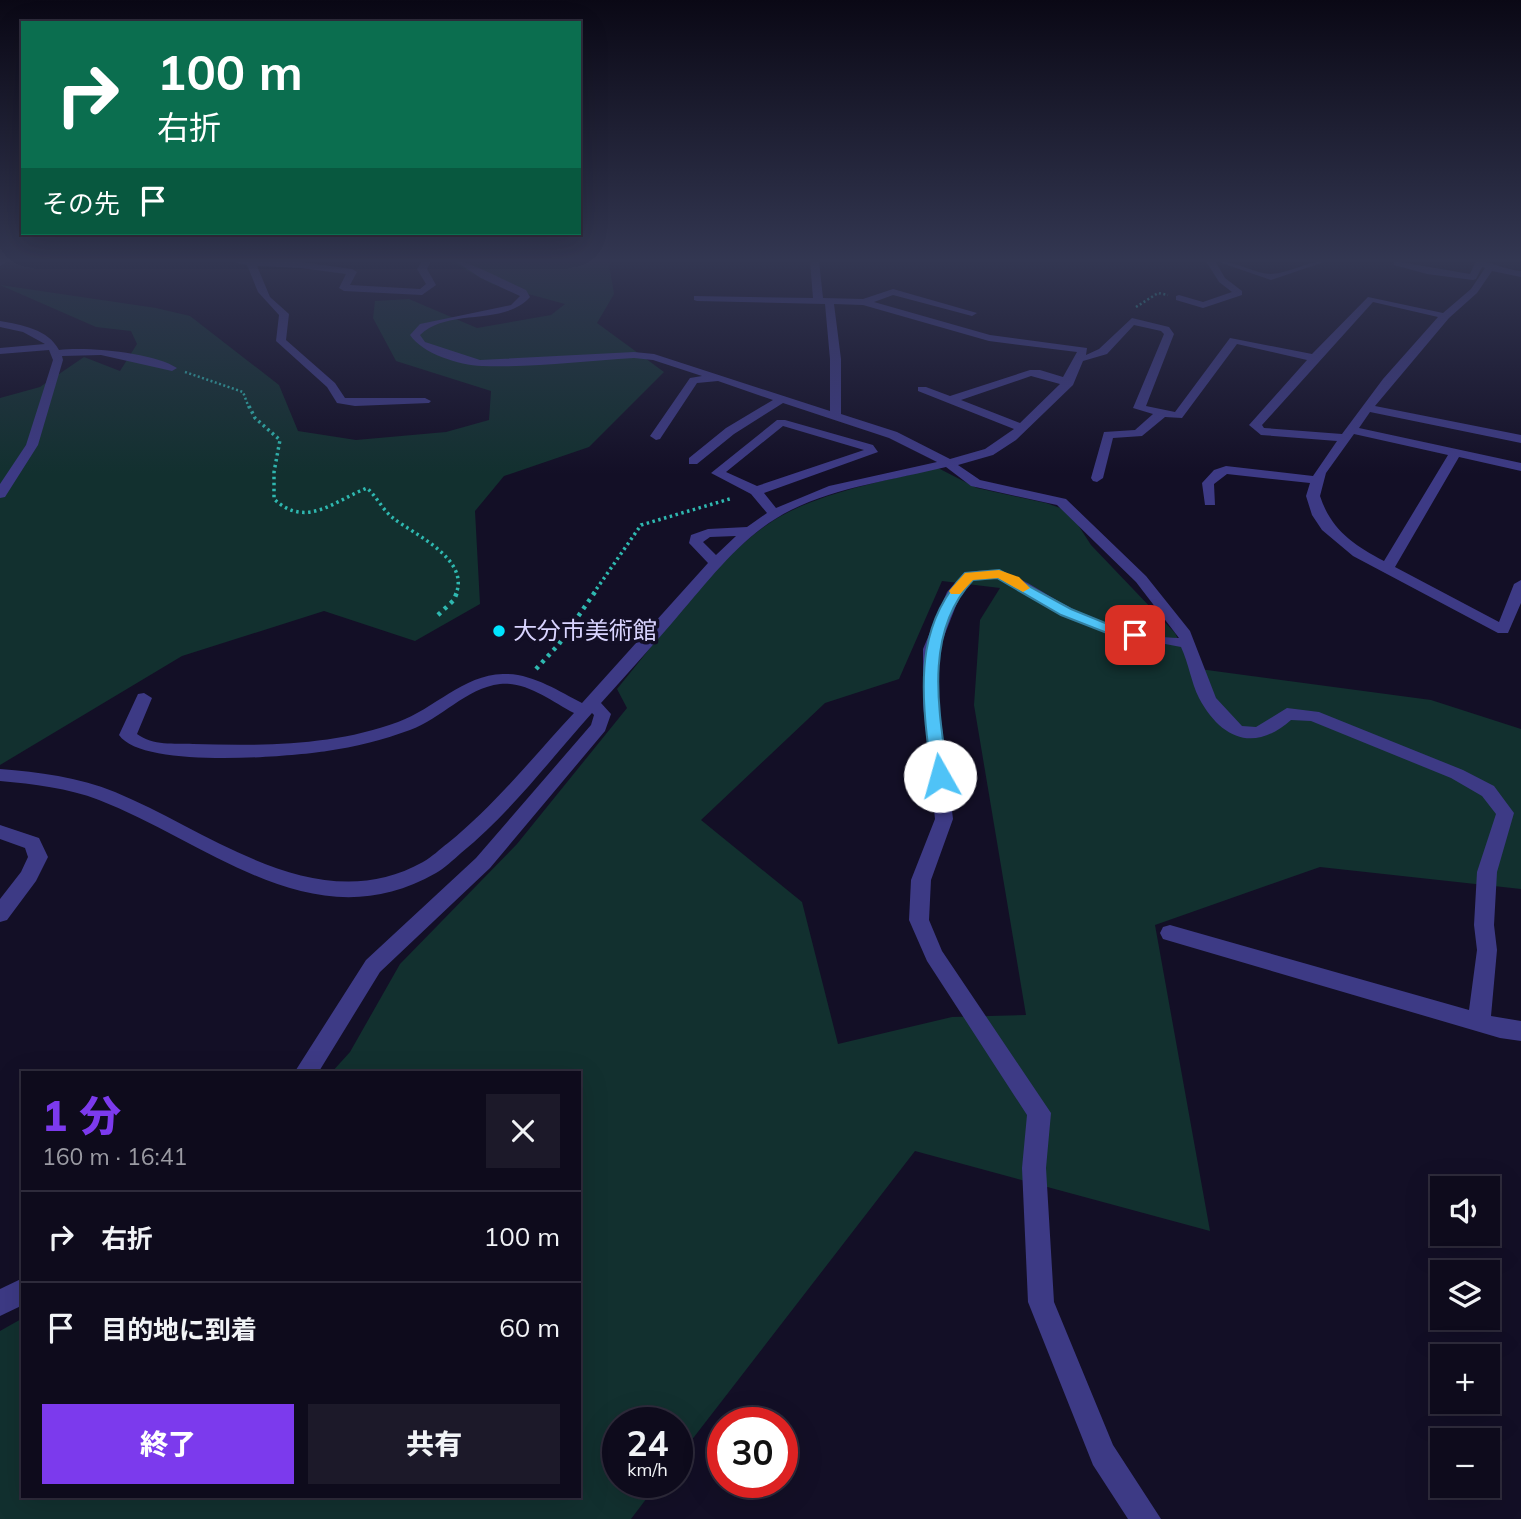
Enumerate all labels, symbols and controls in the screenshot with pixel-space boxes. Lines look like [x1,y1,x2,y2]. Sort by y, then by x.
text: 100 m [157,41,303,102]
icon: right [42,49,133,140]
text: 右折 [157,107,221,147]
icon: arrive [134,182,172,220]
text: その先 [42,187,120,220]
pin [1105,605,1165,665]
place label: 大分市美術館 [513,615,657,645]
icon: arrive [1116,616,1154,654]
marker: 大分市美術館 [491,623,507,639]
position arrow [903,739,977,813]
text: 1 分 [42,1089,121,1142]
button: close [486,1094,560,1168]
text: 160 m · 16:41 [42,1142,187,1171]
map controls [1430,1176,1500,1498]
button: sound [1430,1176,1500,1246]
icon: right [42,1218,80,1256]
text: 100 m [484,1220,560,1253]
text: 右折 [101,1222,153,1255]
button: layers [1430,1260,1500,1330]
icon: arrive [42,1309,80,1347]
text: 60 m [499,1311,560,1344]
text: 目的地に到着 [101,1313,257,1346]
button: + [1430,1344,1500,1414]
button: 終了 [42,1404,294,1484]
button: 共有 [308,1404,560,1484]
speed limit sign: 30 [707,1407,798,1498]
text: 24 [626,1421,669,1465]
button: − [1430,1428,1500,1498]
text: km/h [627,1458,668,1481]

